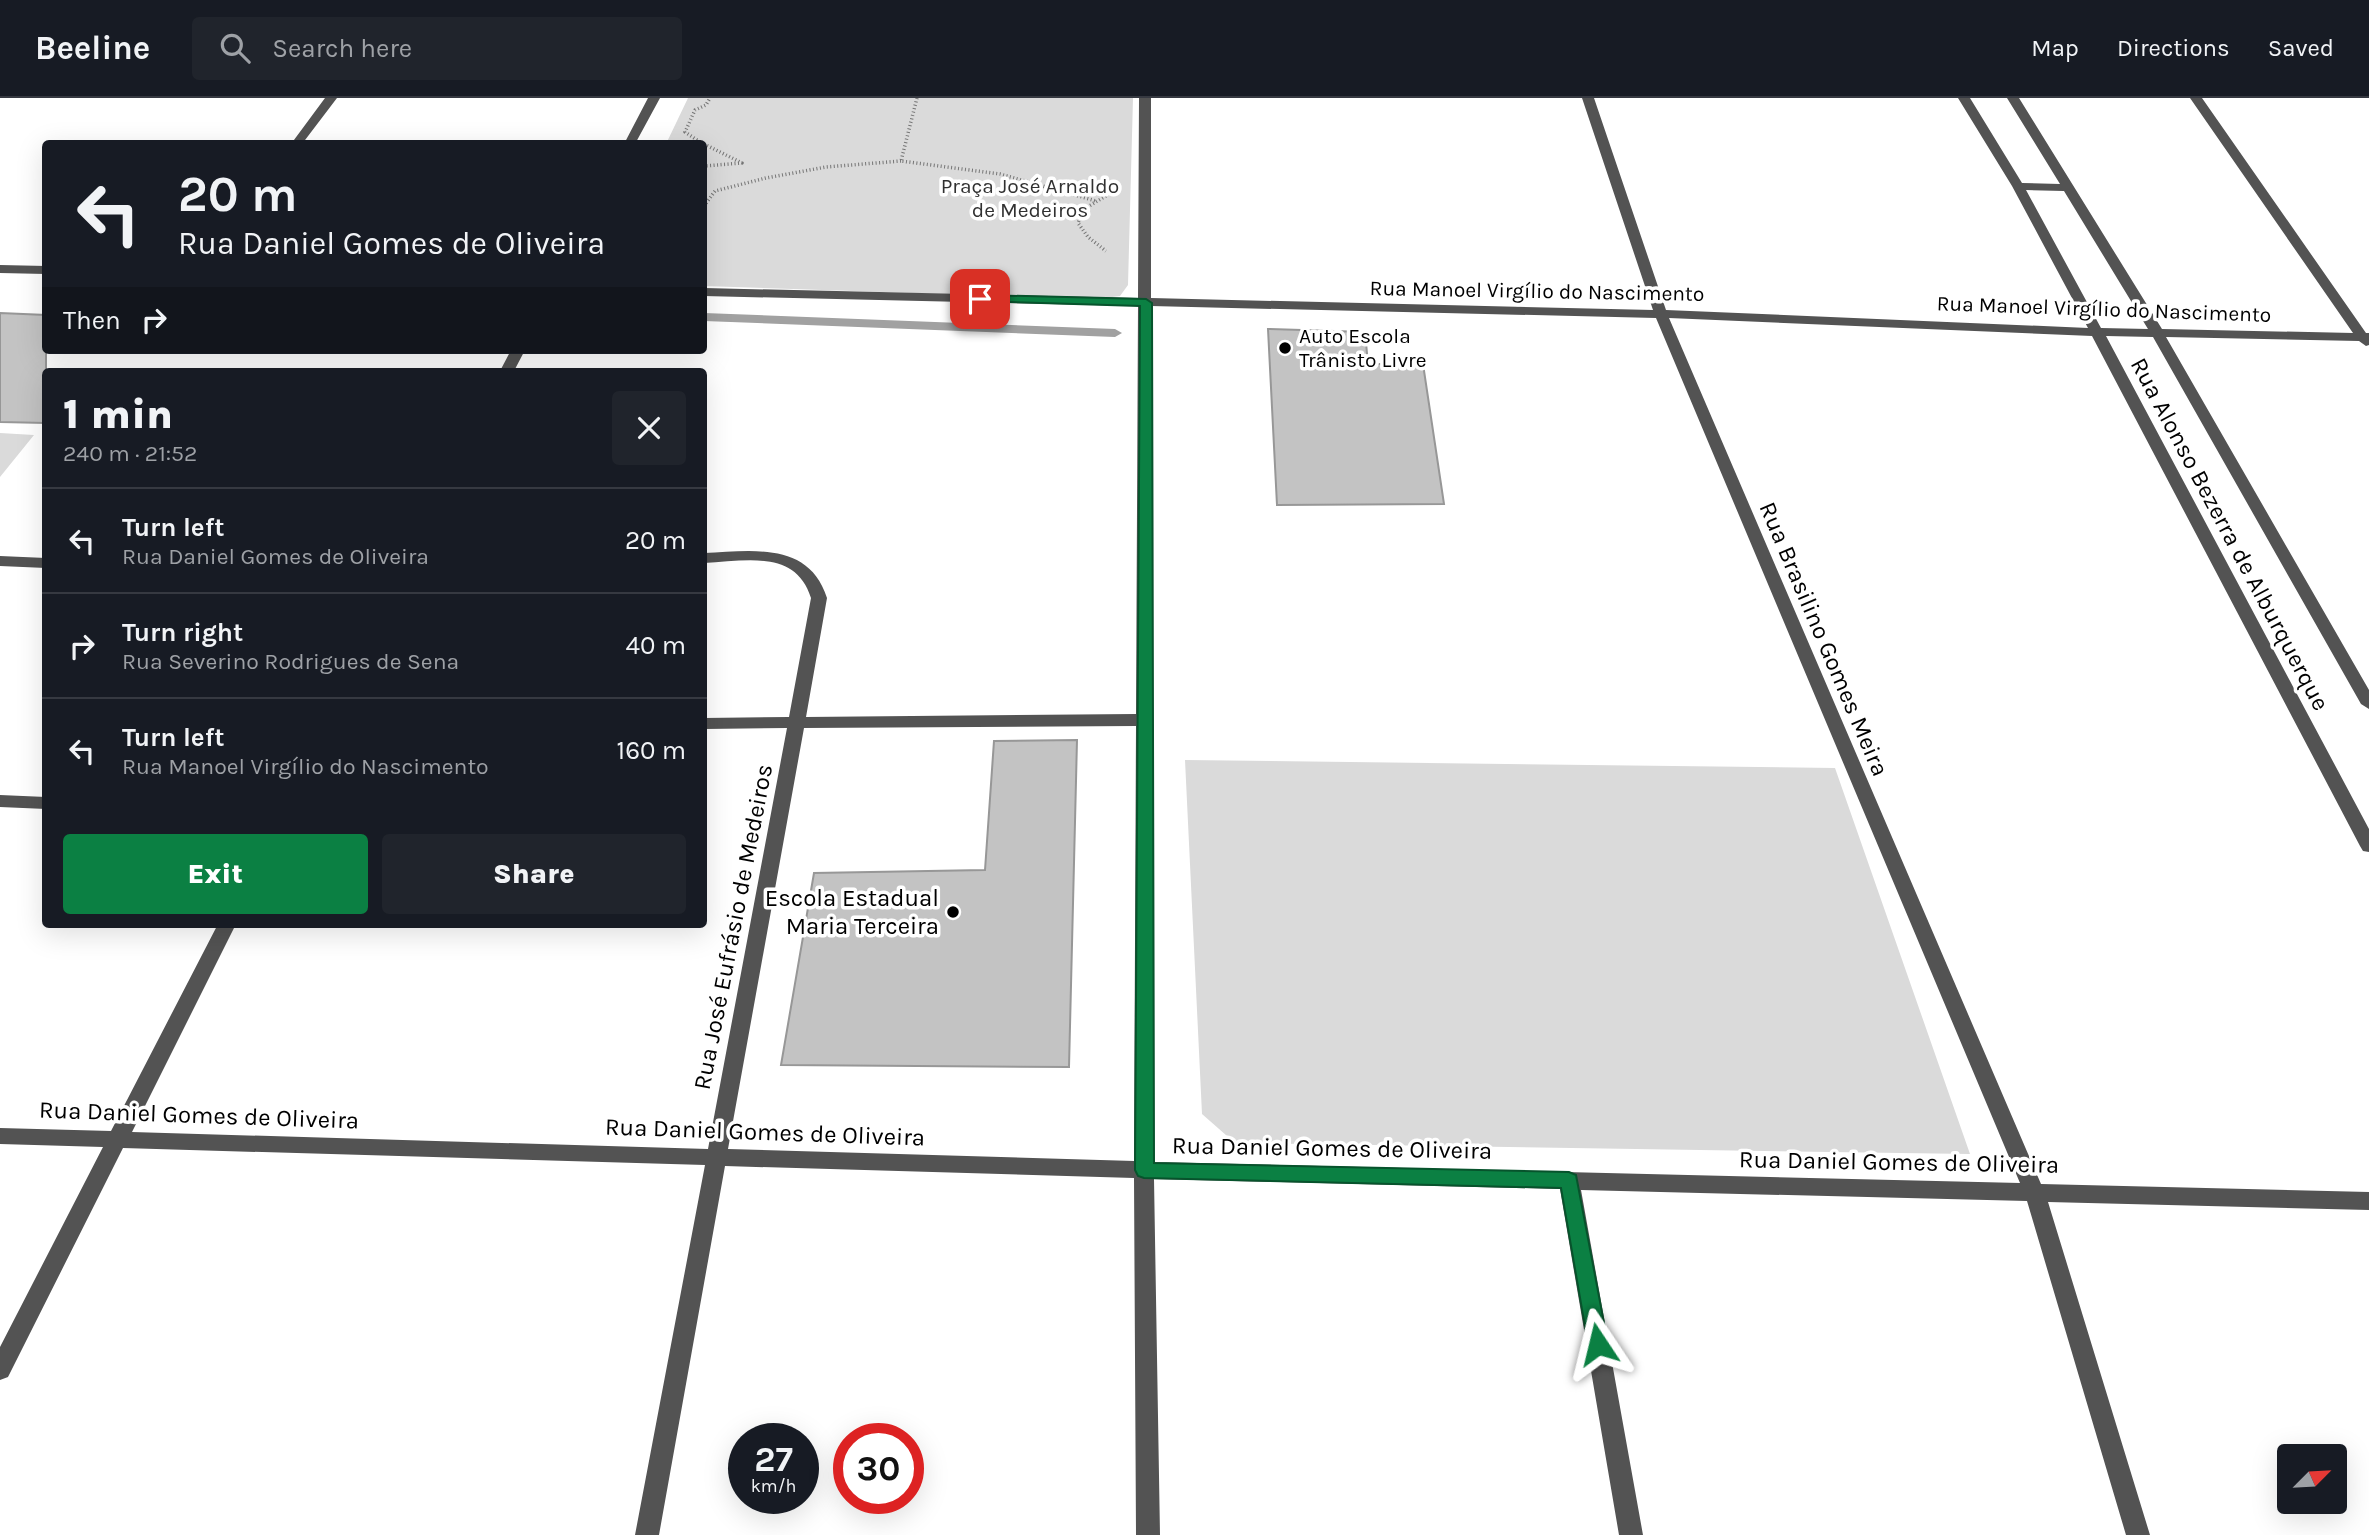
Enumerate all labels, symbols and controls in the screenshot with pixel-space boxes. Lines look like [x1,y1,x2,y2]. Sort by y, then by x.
search box [192,17,682,80]
text: Beeline [35,29,150,67]
icon: search [216,29,254,67]
text: Search here [272,33,412,64]
text: Map [2031,34,2079,62]
text: Directions [2117,34,2230,62]
text: Saved [2268,34,2334,62]
text: 20 m [178,166,298,223]
icon: left [63,168,154,259]
park label: Praça José Arnaldo de Medeiros [941,174,1119,222]
text: Rua Daniel Gomes de Oliveira [178,225,605,262]
pin [950,269,1010,329]
street label: Rua Manoel Virgílio do Nascimento [1369,276,1705,306]
icon: arrive [961,280,999,318]
street label: Rua Manoel Virgílio do Nascimento [1936,291,2272,327]
icon: right [135,301,173,339]
text: Then [63,305,121,336]
place label: Auto Escola Trânisto Livre [1299,324,1426,372]
marker: Auto Escola Trânisto Livre [1277,340,1293,356]
street label: Rua Alonso Bezerra de Alburquerque [2125,353,2335,715]
text: 1 min [63,389,173,439]
button: close [612,391,686,465]
text: 240 m · 21:52 [63,440,197,467]
street label: Rua Brasilino Gomes Meira [1753,498,1895,780]
text: Turn left [122,512,224,543]
icon: left [63,522,101,560]
text: 20 m [625,525,686,556]
text: Rua Daniel Gomes de Oliveira [122,543,429,570]
text: Turn right [122,617,243,648]
icon: right [63,627,101,665]
text: 40 m [626,630,686,661]
text: Rua Severino Rodrigues de Sena [122,648,459,675]
text: Turn left [122,722,224,753]
icon: left [63,732,101,770]
text: 160 m [617,735,686,766]
text: Rua Manoel Virgílio do Nascimento [122,753,489,780]
street label: Rua José Eufrásio de Medeiros [688,762,778,1092]
button: Exit [63,834,368,914]
button: Share [382,834,686,914]
place label: Escola Estadual Maria Terceira [765,884,939,940]
marker: Escola Estadual Maria Terceira [945,904,961,920]
street label: Rua Daniel Gomes de Oliveira [38,1095,360,1135]
street label: Rua Daniel Gomes de Oliveira [604,1112,926,1152]
street label: Rua Daniel Gomes de Oliveira [1172,1131,1492,1165]
street label: Rua Daniel Gomes de Oliveira [1739,1145,2059,1179]
position arrow [1561,1307,1635,1381]
speed limit sign: 30 [833,1423,924,1514]
text: 27 [754,1439,793,1480]
north arrow [2277,1444,2347,1514]
map controls [2277,1444,2347,1514]
text: km/h [751,1475,796,1497]

